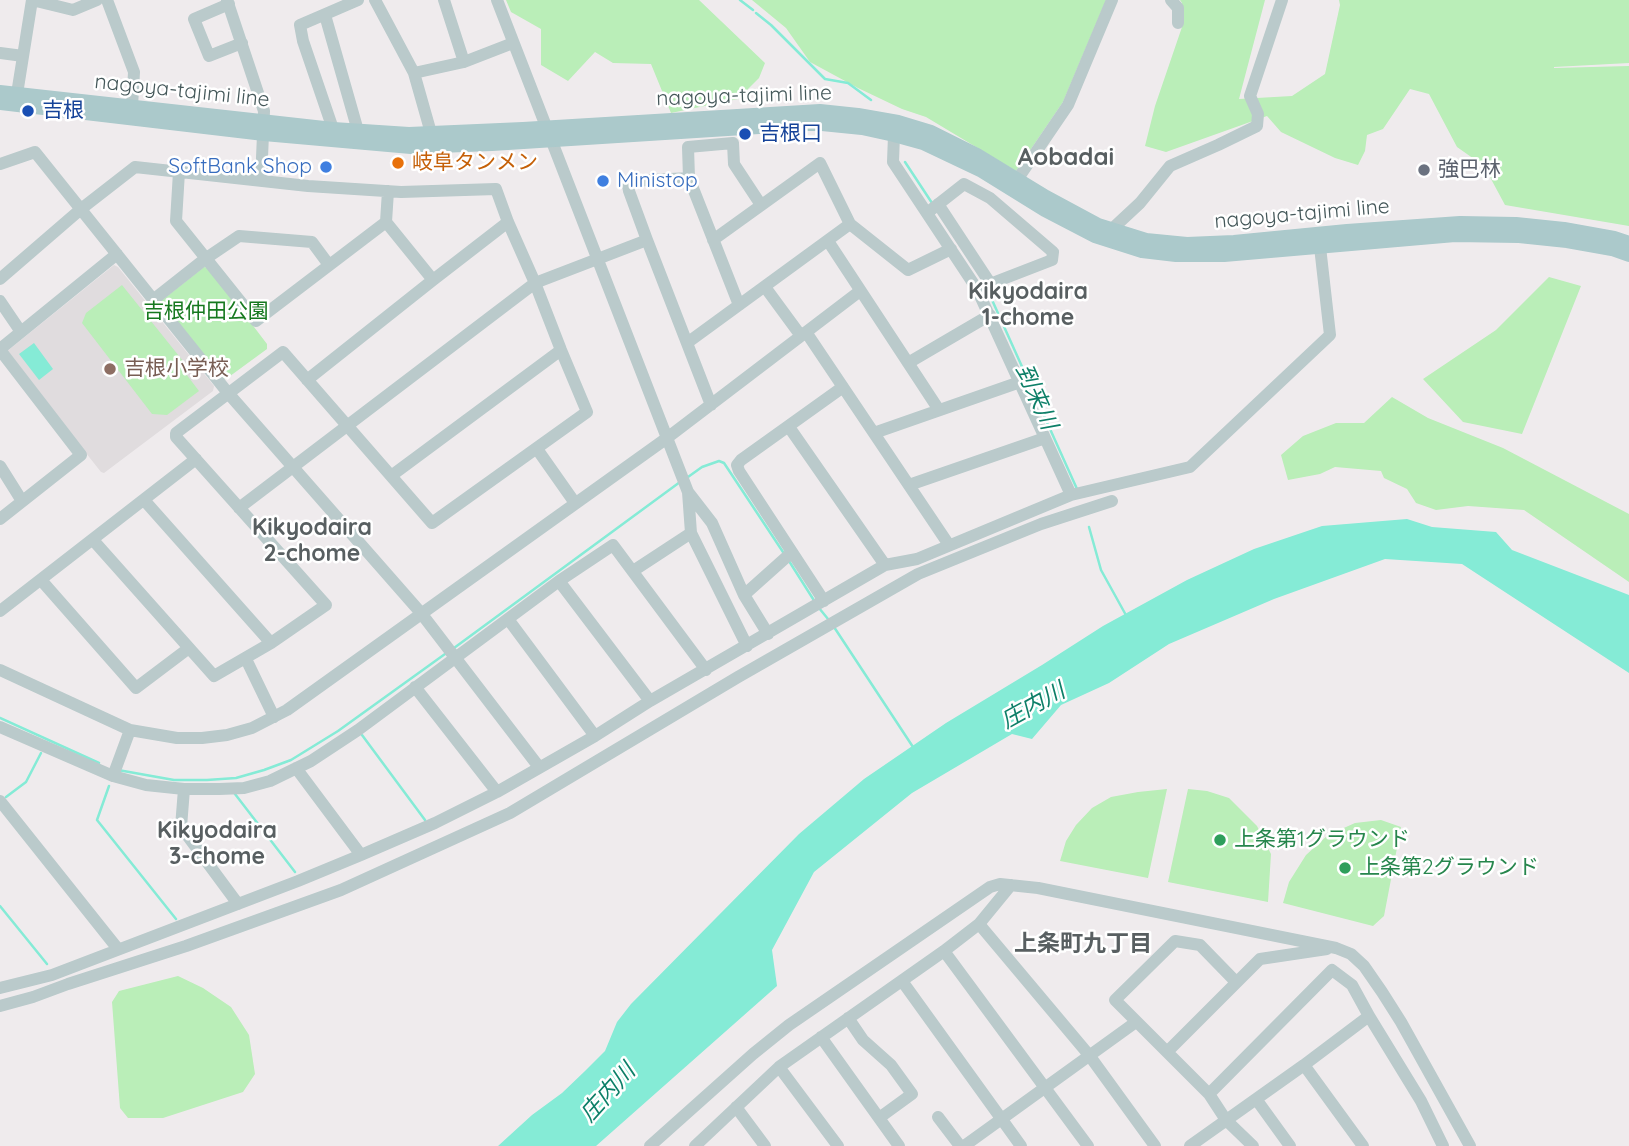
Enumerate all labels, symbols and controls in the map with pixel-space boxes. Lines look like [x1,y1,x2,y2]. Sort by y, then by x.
street label: nagoya-tajimi line [93,69,271,113]
street label: nagoya-tajimi line [656,80,832,112]
place label: 吉根 [42,98,84,124]
marker: 吉根 [20,103,36,119]
place label: 吉根口 [759,121,822,147]
marker: 吉根口 [737,126,753,142]
district label: Aobadai [1018,144,1114,172]
place label: 岐阜タンメン [412,150,538,176]
place label: SoftBank Shop [168,154,312,180]
marker: 岐阜タンメン [390,155,406,171]
place label: 強巴林 [1438,157,1501,183]
marker: SoftBank Shop [318,159,334,175]
marker: 強巴林 [1416,162,1432,178]
place label: Ministop [617,168,698,194]
marker: Ministop [595,173,611,189]
street label: nagoya-tajimi line [1213,194,1391,234]
district label: Kikyodaira 1-chome [968,278,1088,332]
park label: 吉根仲田公園 [143,299,269,325]
place label: 吉根小学校 [124,356,229,382]
water label: 到来川 [1009,360,1063,434]
marker: 吉根小学校 [102,361,118,377]
district label: Kikyodaira 2-chome [252,514,372,568]
water label: 庄内川 [996,677,1070,735]
district label: Kikyodaira 3-chome [157,817,277,871]
place label: 上条第1グラウンド [1234,827,1410,853]
marker: 上条第1グラウンド [1212,832,1228,848]
place label: 上条第2グラウンド [1359,855,1539,881]
marker: 上条第2グラウンド [1337,860,1353,876]
district label: 上条町九丁目 [1014,930,1152,958]
water label: 庄内川 [575,1058,641,1128]

